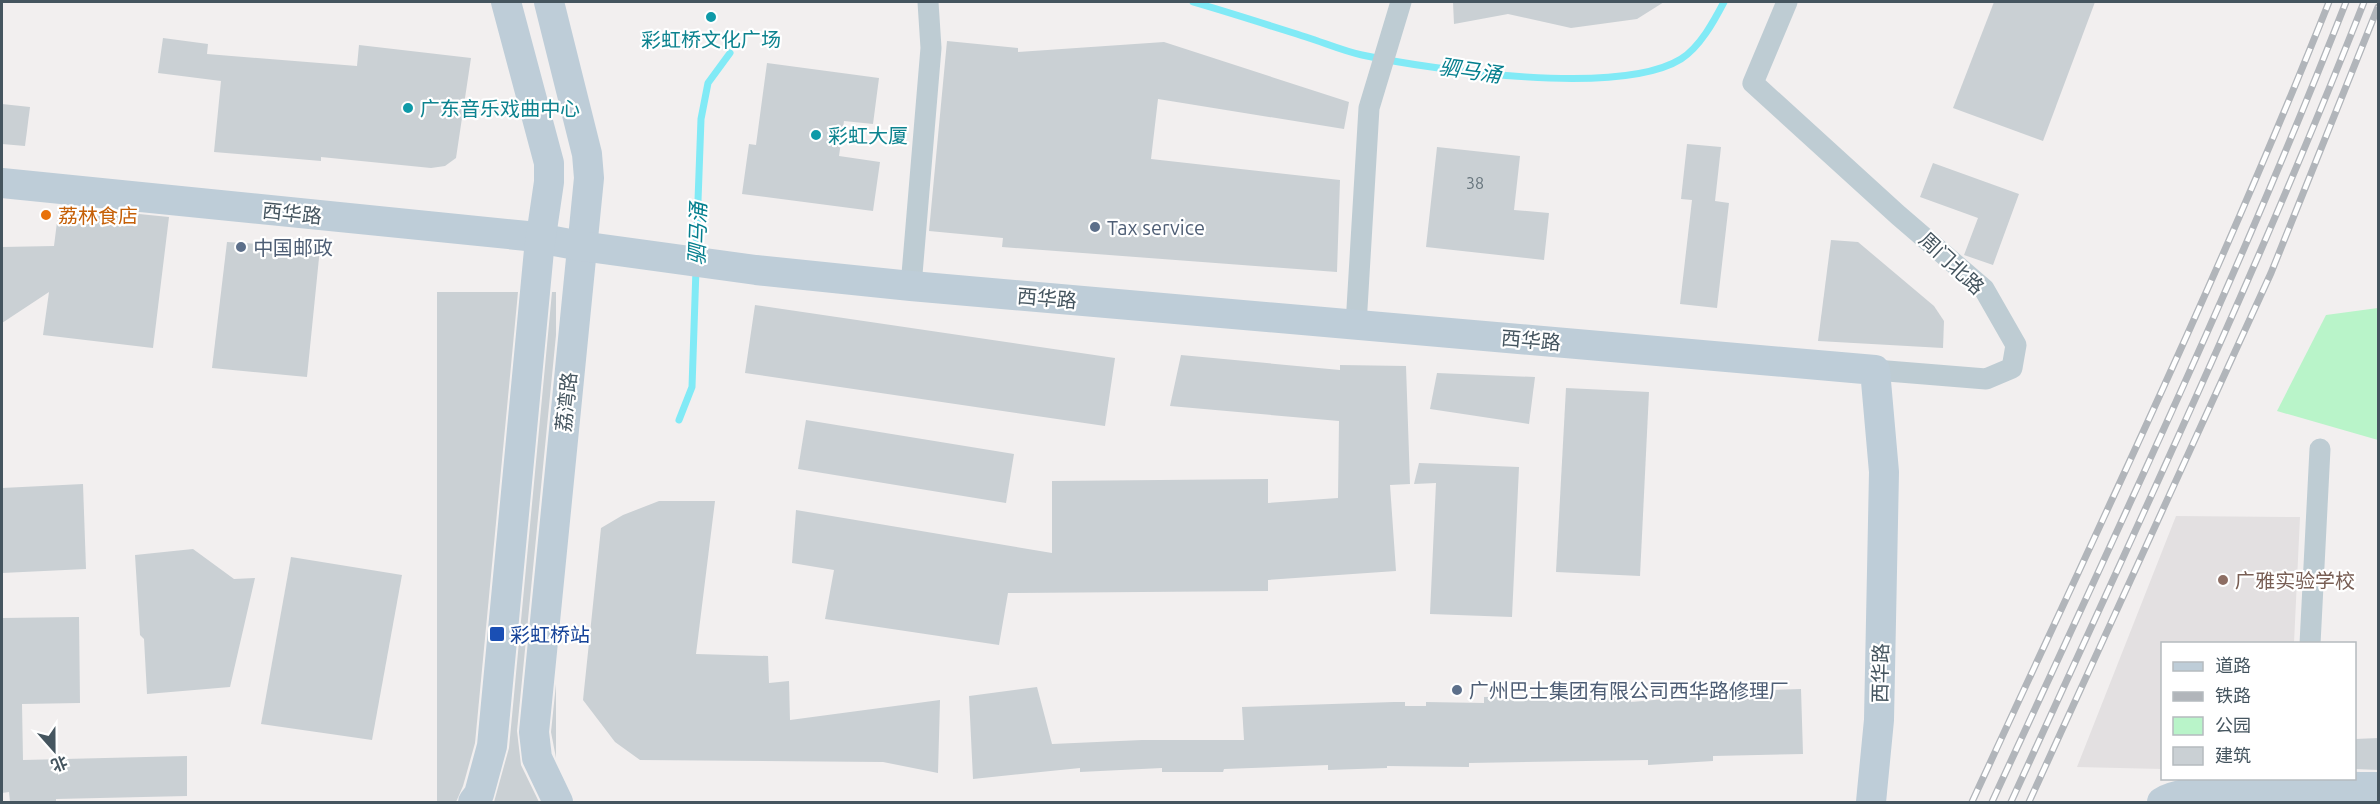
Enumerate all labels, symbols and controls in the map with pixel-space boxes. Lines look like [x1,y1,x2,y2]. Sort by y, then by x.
marker: 彩虹桥文化广场 [704,10,718,24]
place label: 彩虹桥文化广场 [641,28,781,51]
water label: 驷马涌 [1437,54,1505,87]
place label: 广东音乐戏曲中心 [420,97,580,120]
marker: 广东音乐戏曲中心 [401,101,415,115]
place label: 彩虹大厦 [828,124,908,147]
marker: 彩虹大厦 [809,128,823,142]
house number: 38 [1466,174,1484,192]
street label: 西华路 [261,198,323,228]
water label: 驷马涌 [684,200,710,266]
place label: 荔林食店 [58,204,138,227]
marker: 荔林食店 [39,208,53,222]
place label: Tax service [1107,216,1205,239]
marker: Tax service [1088,220,1102,234]
street label: 周门北路 [1915,227,1989,299]
place label: 中国邮政 [253,236,333,259]
marker: 中国邮政 [234,240,248,254]
street label: 西华路 [1016,284,1078,312]
street label: 西华路 [1500,326,1562,354]
street label: 荔湾路 [551,371,581,433]
place label: 广雅实验学校 [2235,569,2355,592]
marker: 广雅实验学校 [2216,573,2230,587]
place label: 彩虹桥站 [510,623,590,646]
marker: 彩虹桥站 [488,625,506,643]
legend [2161,642,2356,780]
street label: 西华路 [1868,643,1892,703]
text: 道路 [2215,655,2251,675]
place label: 广州巴士集团有限公司西华路修理厂 [1469,679,1789,702]
marker: 广州巴士集团有限公司西华路修理厂 [1450,683,1464,697]
text: 铁路 [2215,685,2251,705]
text: 公园 [2215,715,2251,735]
north arrow [24,720,84,780]
text: 建筑 [2215,745,2251,765]
text: 北 [49,753,70,775]

